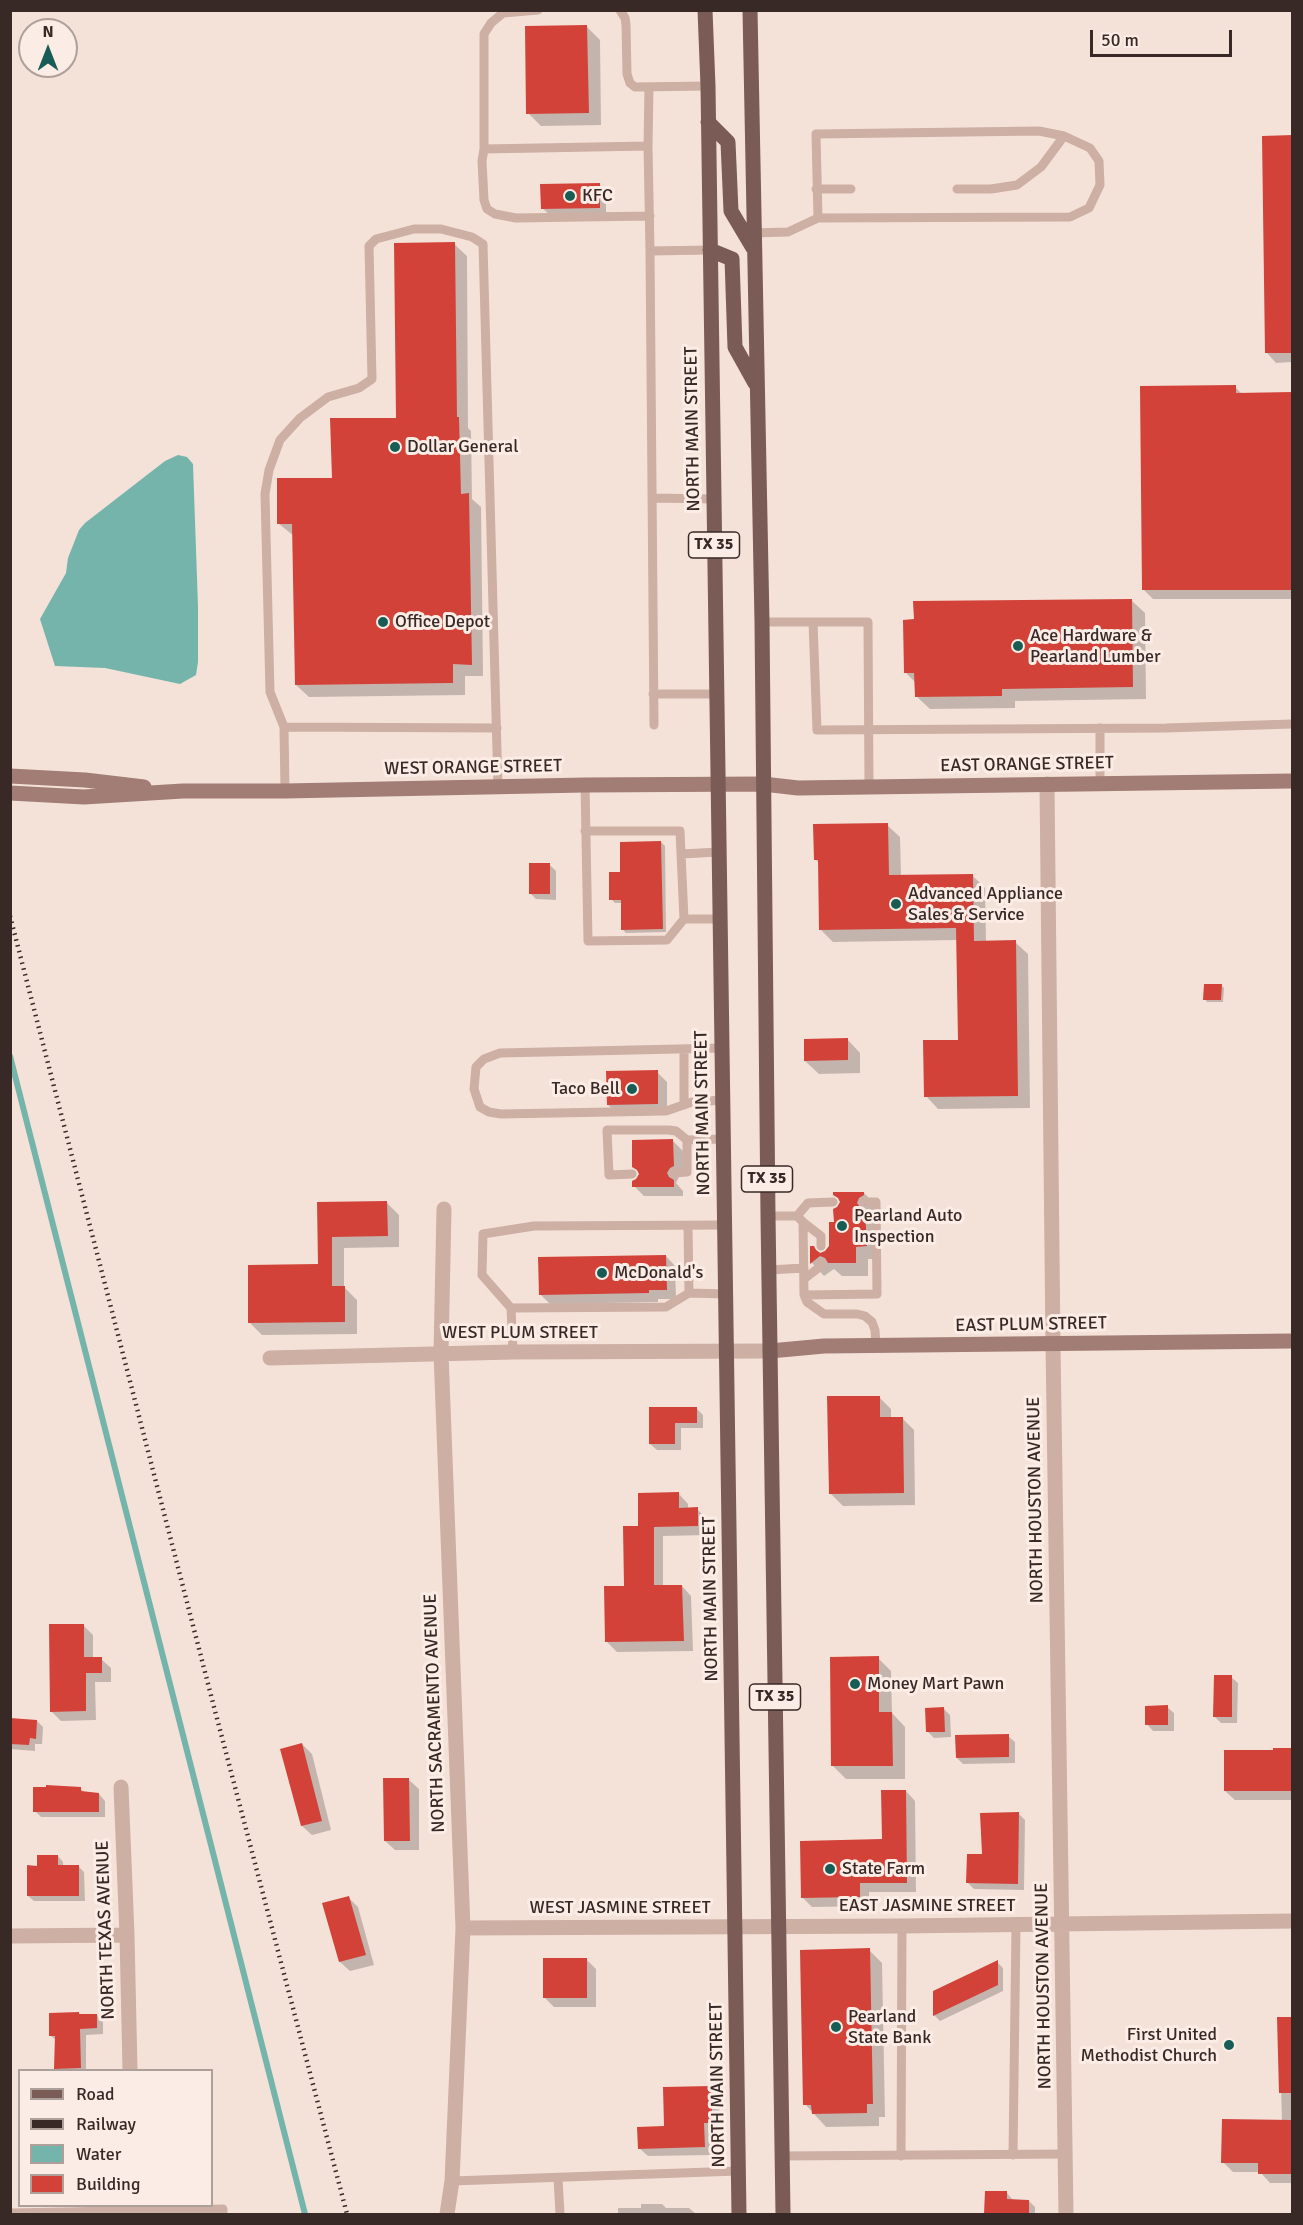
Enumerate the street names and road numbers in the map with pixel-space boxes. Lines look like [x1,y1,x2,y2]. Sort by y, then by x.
street label: NORTH MAIN STREET [681,346,705,512]
road number: TX 35 [688,532,740,558]
street label: EAST ORANGE STREET [940,753,1114,777]
street label: WEST ORANGE STREET [384,756,562,780]
street label: NORTH MAIN STREET [691,1030,715,1196]
road number: TX 35 [742,1166,792,1192]
street label: EAST PLUM STREET [955,1313,1107,1337]
street label: WEST PLUM STREET [442,1322,598,1344]
street label: NORTH HOUSTON AVENUE [1023,1397,1049,1603]
street label: NORTH MAIN STREET [699,1516,723,1682]
street label: NORTH SACRAMENTO AVENUE [420,1593,450,1833]
road number: TX 35 [750,1684,800,1710]
street label: NORTH TEXAS AVENUE [92,1840,120,2020]
street label: NORTH HOUSTON AVENUE [1031,1883,1057,2089]
street label: EAST JASMINE STREET [839,1895,1015,1917]
street label: WEST JASMINE STREET [530,1897,710,1919]
street label: NORTH MAIN STREET [706,2002,730,2168]

